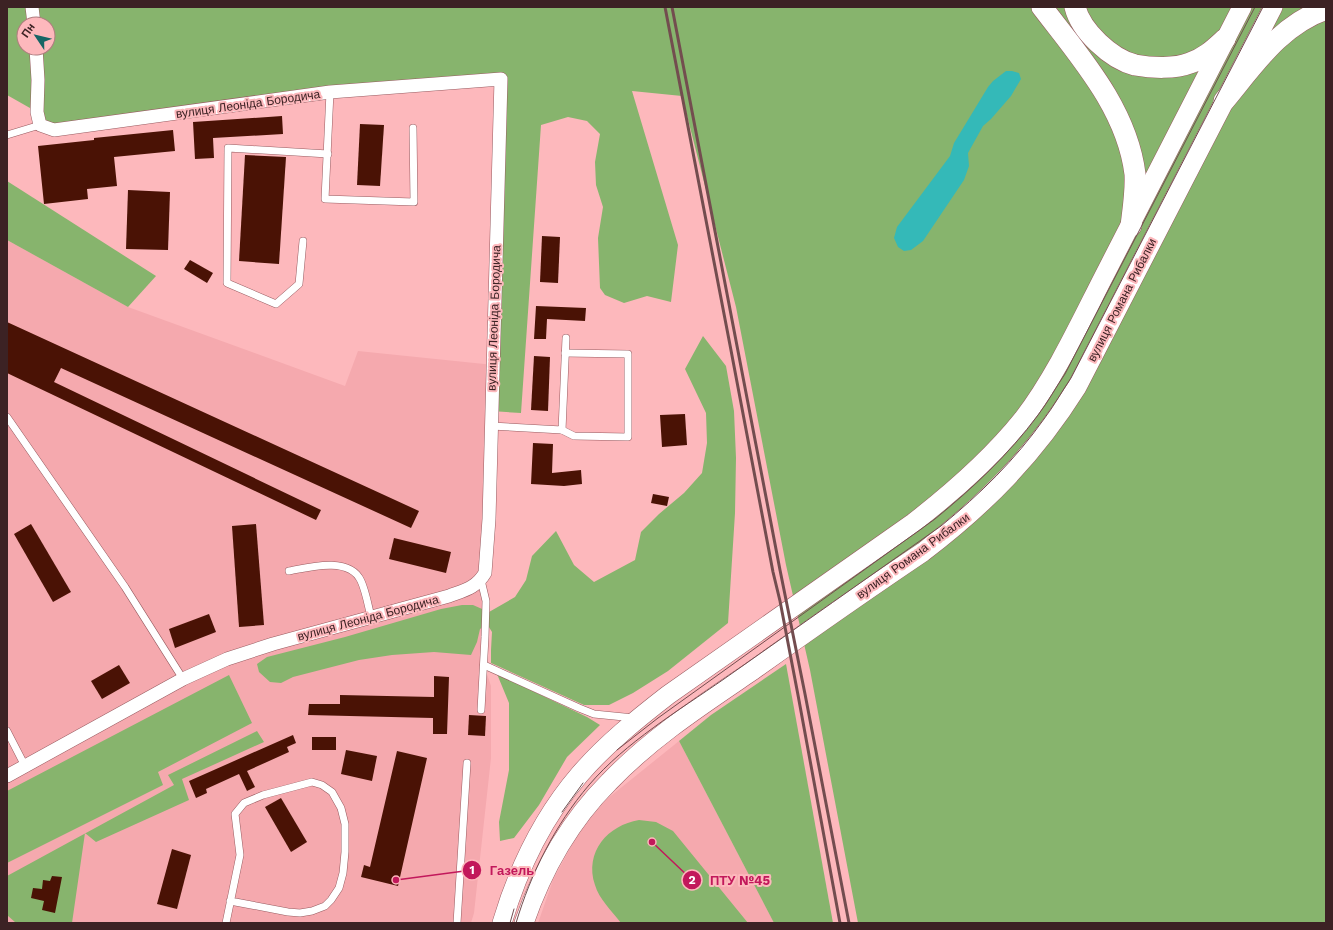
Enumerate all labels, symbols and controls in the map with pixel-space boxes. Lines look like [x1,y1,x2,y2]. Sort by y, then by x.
north arrow [16,16,56,56]
text: Пн [19,21,38,40]
street label: вулиця Леоніда Бородича [175,87,321,121]
street label: вулиця Романа Рибалки [1085,236,1159,364]
street label: вулиця Леоніда Бородича [484,245,504,391]
street label: вулиця Романа Рибалки [854,510,972,602]
street label: вулиця Леоніда Бородича [296,592,440,644]
callout: Газель [462,858,542,883]
text: 1 [469,863,475,877]
text: Газель [490,863,534,878]
callout: ПТУ №45 [682,868,778,893]
text: 2 [688,873,696,887]
text: ПТУ №45 [710,873,771,888]

